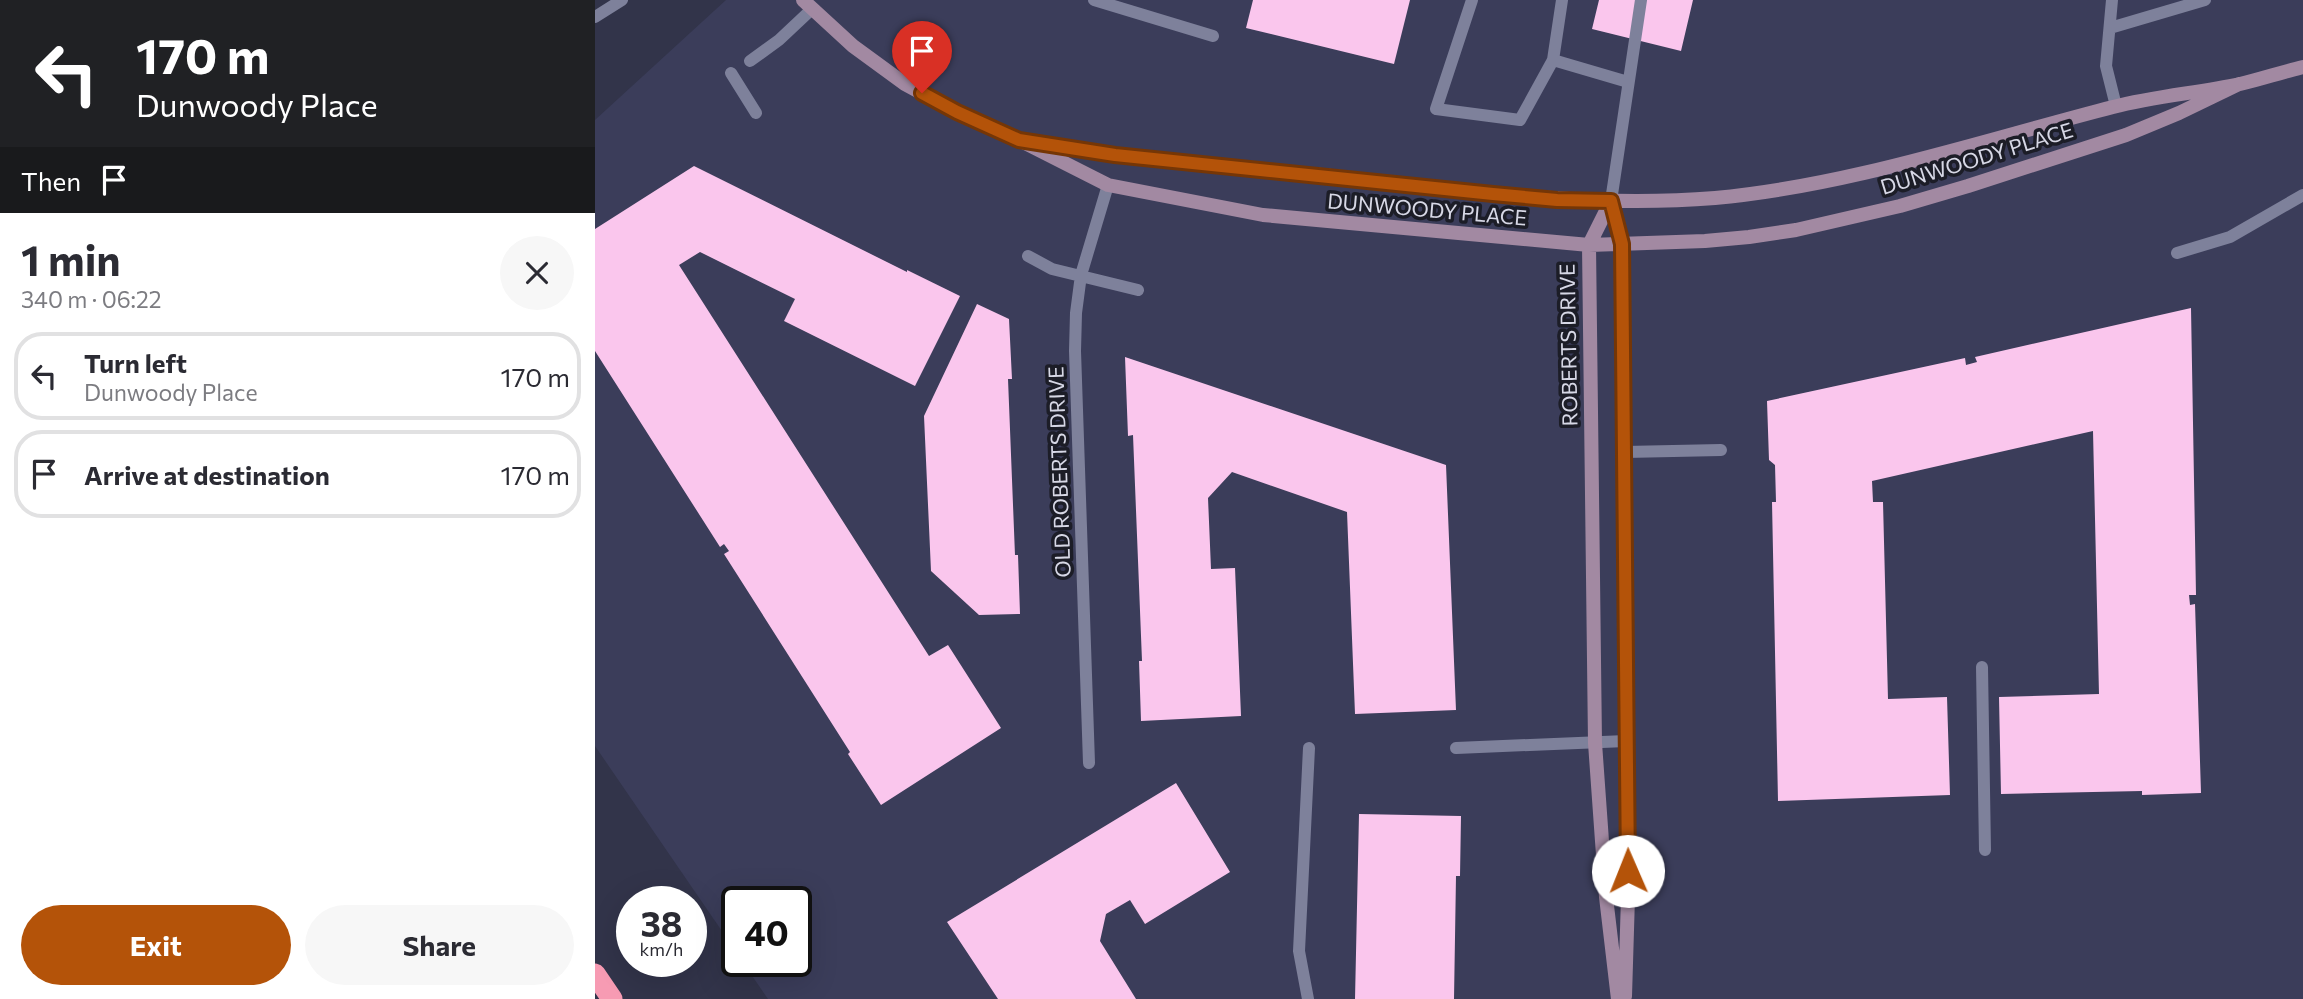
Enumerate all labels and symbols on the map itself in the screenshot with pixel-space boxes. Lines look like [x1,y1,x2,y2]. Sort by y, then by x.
pin [892,21,952,93]
street label: DUNWOODY PLACE [1877,116,2076,199]
street label: DUNWOODY PLACE [1326,187,1528,230]
street label: ROBERTS DRIVE [1554,263,1581,427]
street label: OLD ROBERTS DRIVE [1042,366,1075,578]
position arrow [1591,834,1665,908]
speed limit sign: 40 [721,886,812,977]

